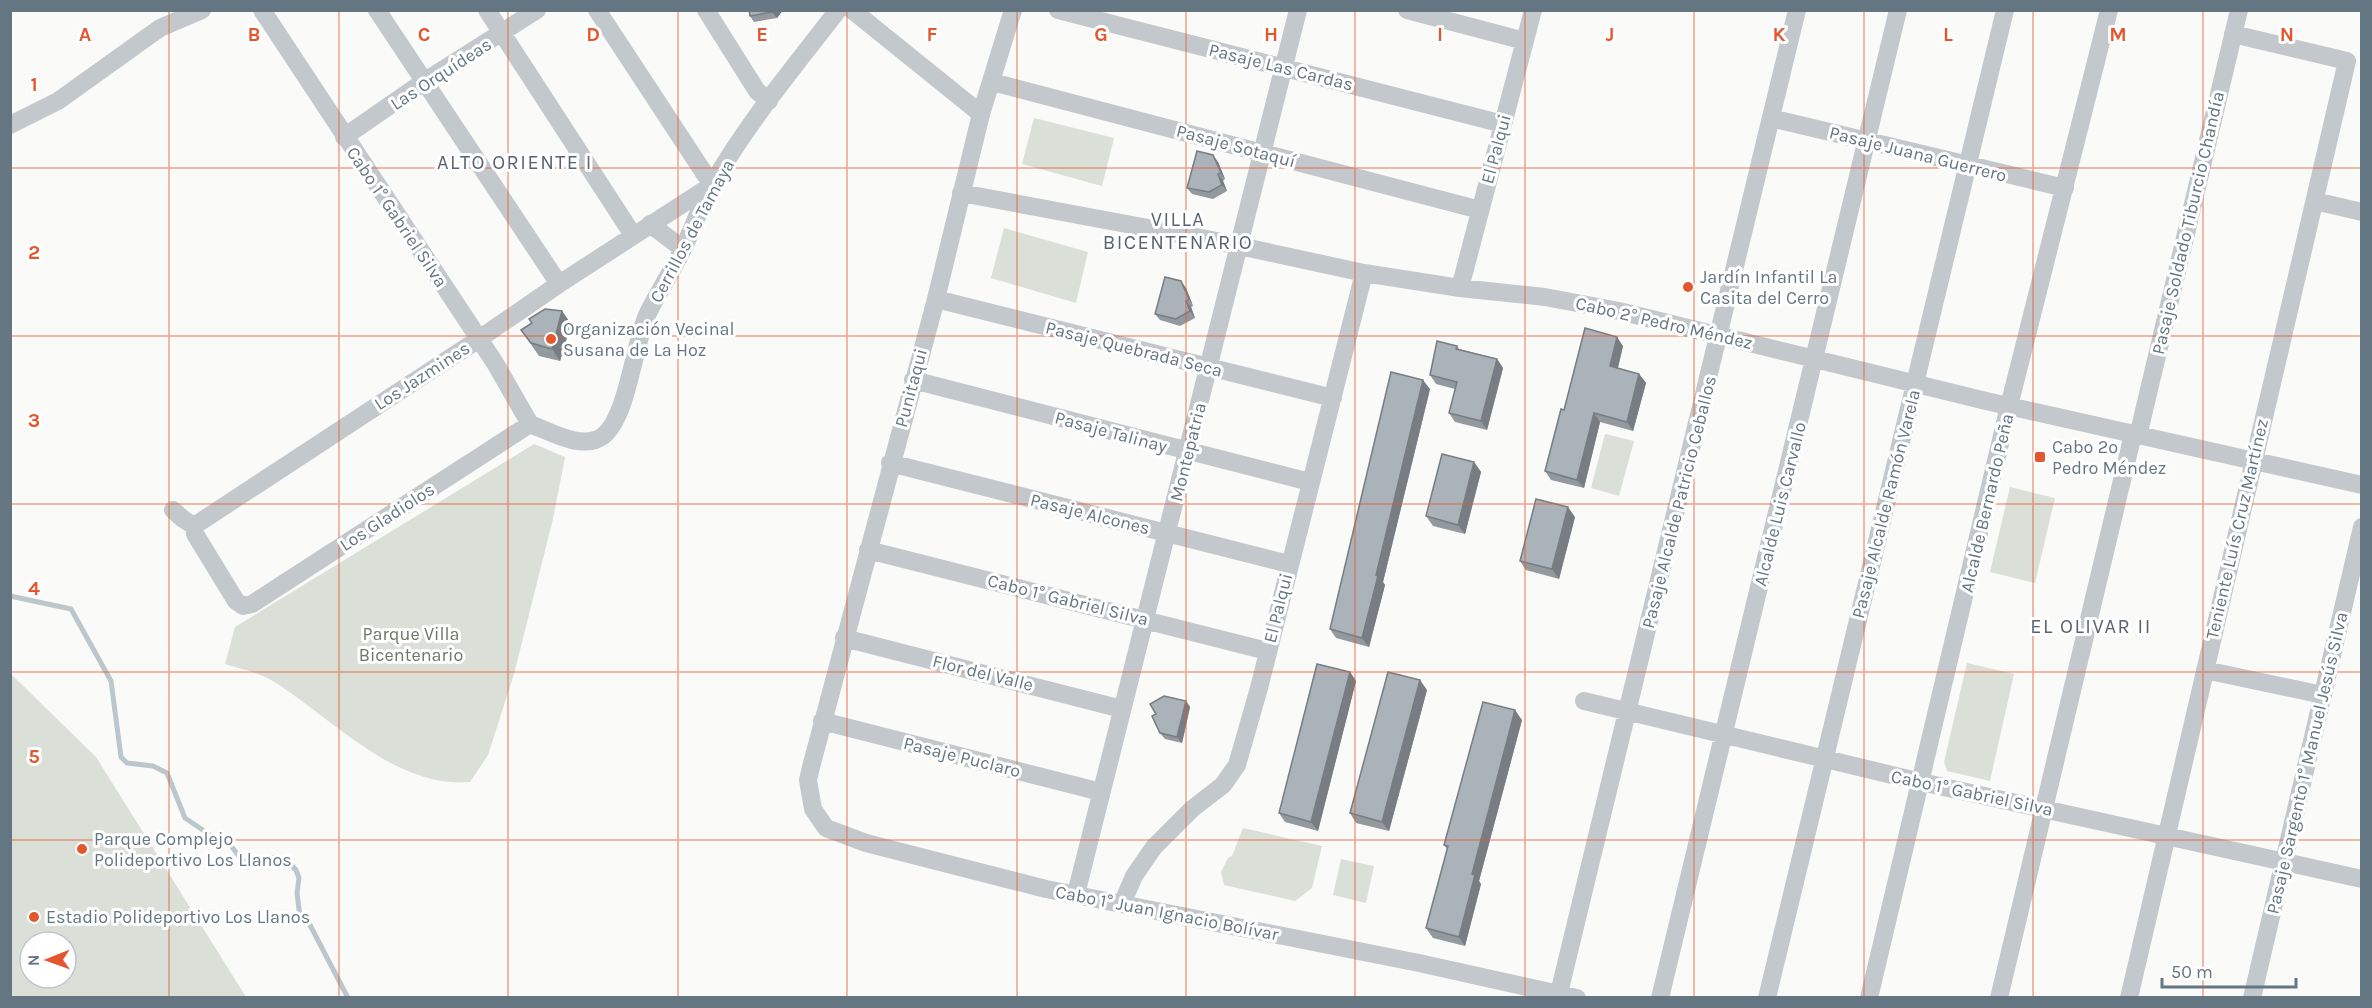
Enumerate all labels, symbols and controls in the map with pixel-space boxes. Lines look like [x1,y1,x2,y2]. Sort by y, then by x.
text: A [79,23,92,46]
text: B [248,23,260,46]
text: C [418,23,430,46]
text: D [586,23,600,46]
text: E [756,23,768,46]
text: F [927,23,938,46]
text: G [1094,23,1108,46]
text: H [1264,23,1278,46]
text: I [1437,23,1443,46]
text: J [1606,23,1614,46]
text: K [1772,23,1786,46]
text: L [1943,23,1953,46]
text: M [2109,23,2127,46]
text: N [2280,23,2294,46]
street label: Las Orquídeas [386,33,496,115]
street label: Pasaje Las Cardas [1207,38,1355,96]
text: 1 [30,73,38,96]
street label: Pasaje Soldado Tiburcio Chandía [2147,89,2229,357]
street label: El Palqui [1476,112,1516,186]
street label: Pasaje Sotaquí [1174,120,1299,173]
street label: Pasaje Juana Guerrero [1827,121,2009,187]
street label: Cabo 1° Gabriel Silva [342,142,452,292]
district label: ALTO ORIENTE I [437,151,593,174]
street label: Cerrillos de Tamaya [645,156,739,306]
district label: VILLA BICENTENARIO [1103,208,1253,254]
text: 2 [28,241,40,264]
place label: Jardín Infantil La Casita del Cerro [1700,266,1837,309]
marker: Jardín Infantil La Casita del Cerro [1681,280,1695,294]
street label: Cabo 2° Pedro Méndez [1573,292,1755,354]
street label: Pasaje Quebrada Seca [1043,316,1225,382]
place label: Organización Vecinal Susana de La Hoz [563,318,734,361]
marker: Organización Vecinal Susana de La Hoz [544,332,558,346]
street label: Los Jazmines [370,337,474,415]
street label: Punitaqui [890,346,932,430]
street label: Pasaje Alcalde Patricio Ceballos [1637,373,1721,631]
street label: Pasaje Alcalde Ramón Varela [1847,387,1925,621]
street label: Montepatria [1165,400,1211,504]
street label: Pasaje Talinay [1052,406,1170,458]
text: 3 [28,409,40,432]
street label: Alcalde Bernardo Peña [1956,411,2018,595]
street label: Teniente Luís Cruz Martínez [2201,417,2273,641]
street label: Alcalde Luis Carvallo [1749,420,1811,588]
place label: Cabo 2º Pedro Méndez [2052,436,2166,479]
marker: Cabo 2º Pedro Méndez [2033,450,2047,464]
street label: Los Gladiolos [335,478,439,556]
street label: Pasaje Alcones [1028,489,1152,539]
street label: Cabo 1° Gabriel Silva [985,569,1151,631]
street label: El Palqui [1259,571,1297,645]
text: 4 [28,577,40,600]
street label: Pasaje Sargento 1° Manuel Jesús Silva [2262,610,2352,916]
district label: EL OLIVAR II [2030,615,2152,638]
park label: Parque Villa Bicentenario [359,623,463,666]
street label: Flor del Valle [930,650,1036,696]
street label: Pasaje Puclaro [901,732,1023,782]
text: 5 [28,745,40,768]
street label: Cabo 1° Gabriel Silva [1889,765,2055,821]
place label: Parque Complejo Polideportivo Los Llanos [94,828,292,871]
marker: Parque Complejo Polideportivo Los Llanos [75,842,89,856]
street label: Cabo 1° Juan Ignacio Bolívar [1054,881,1281,946]
place label: Estadio Polideportivo Los Llanos [46,906,310,928]
marker: Estadio Polideportivo Los Llanos [27,910,41,924]
north arrow [18,930,78,990]
scale bar [2162,951,2296,989]
text: N [24,954,43,966]
text: 50 m [2171,961,2213,983]

